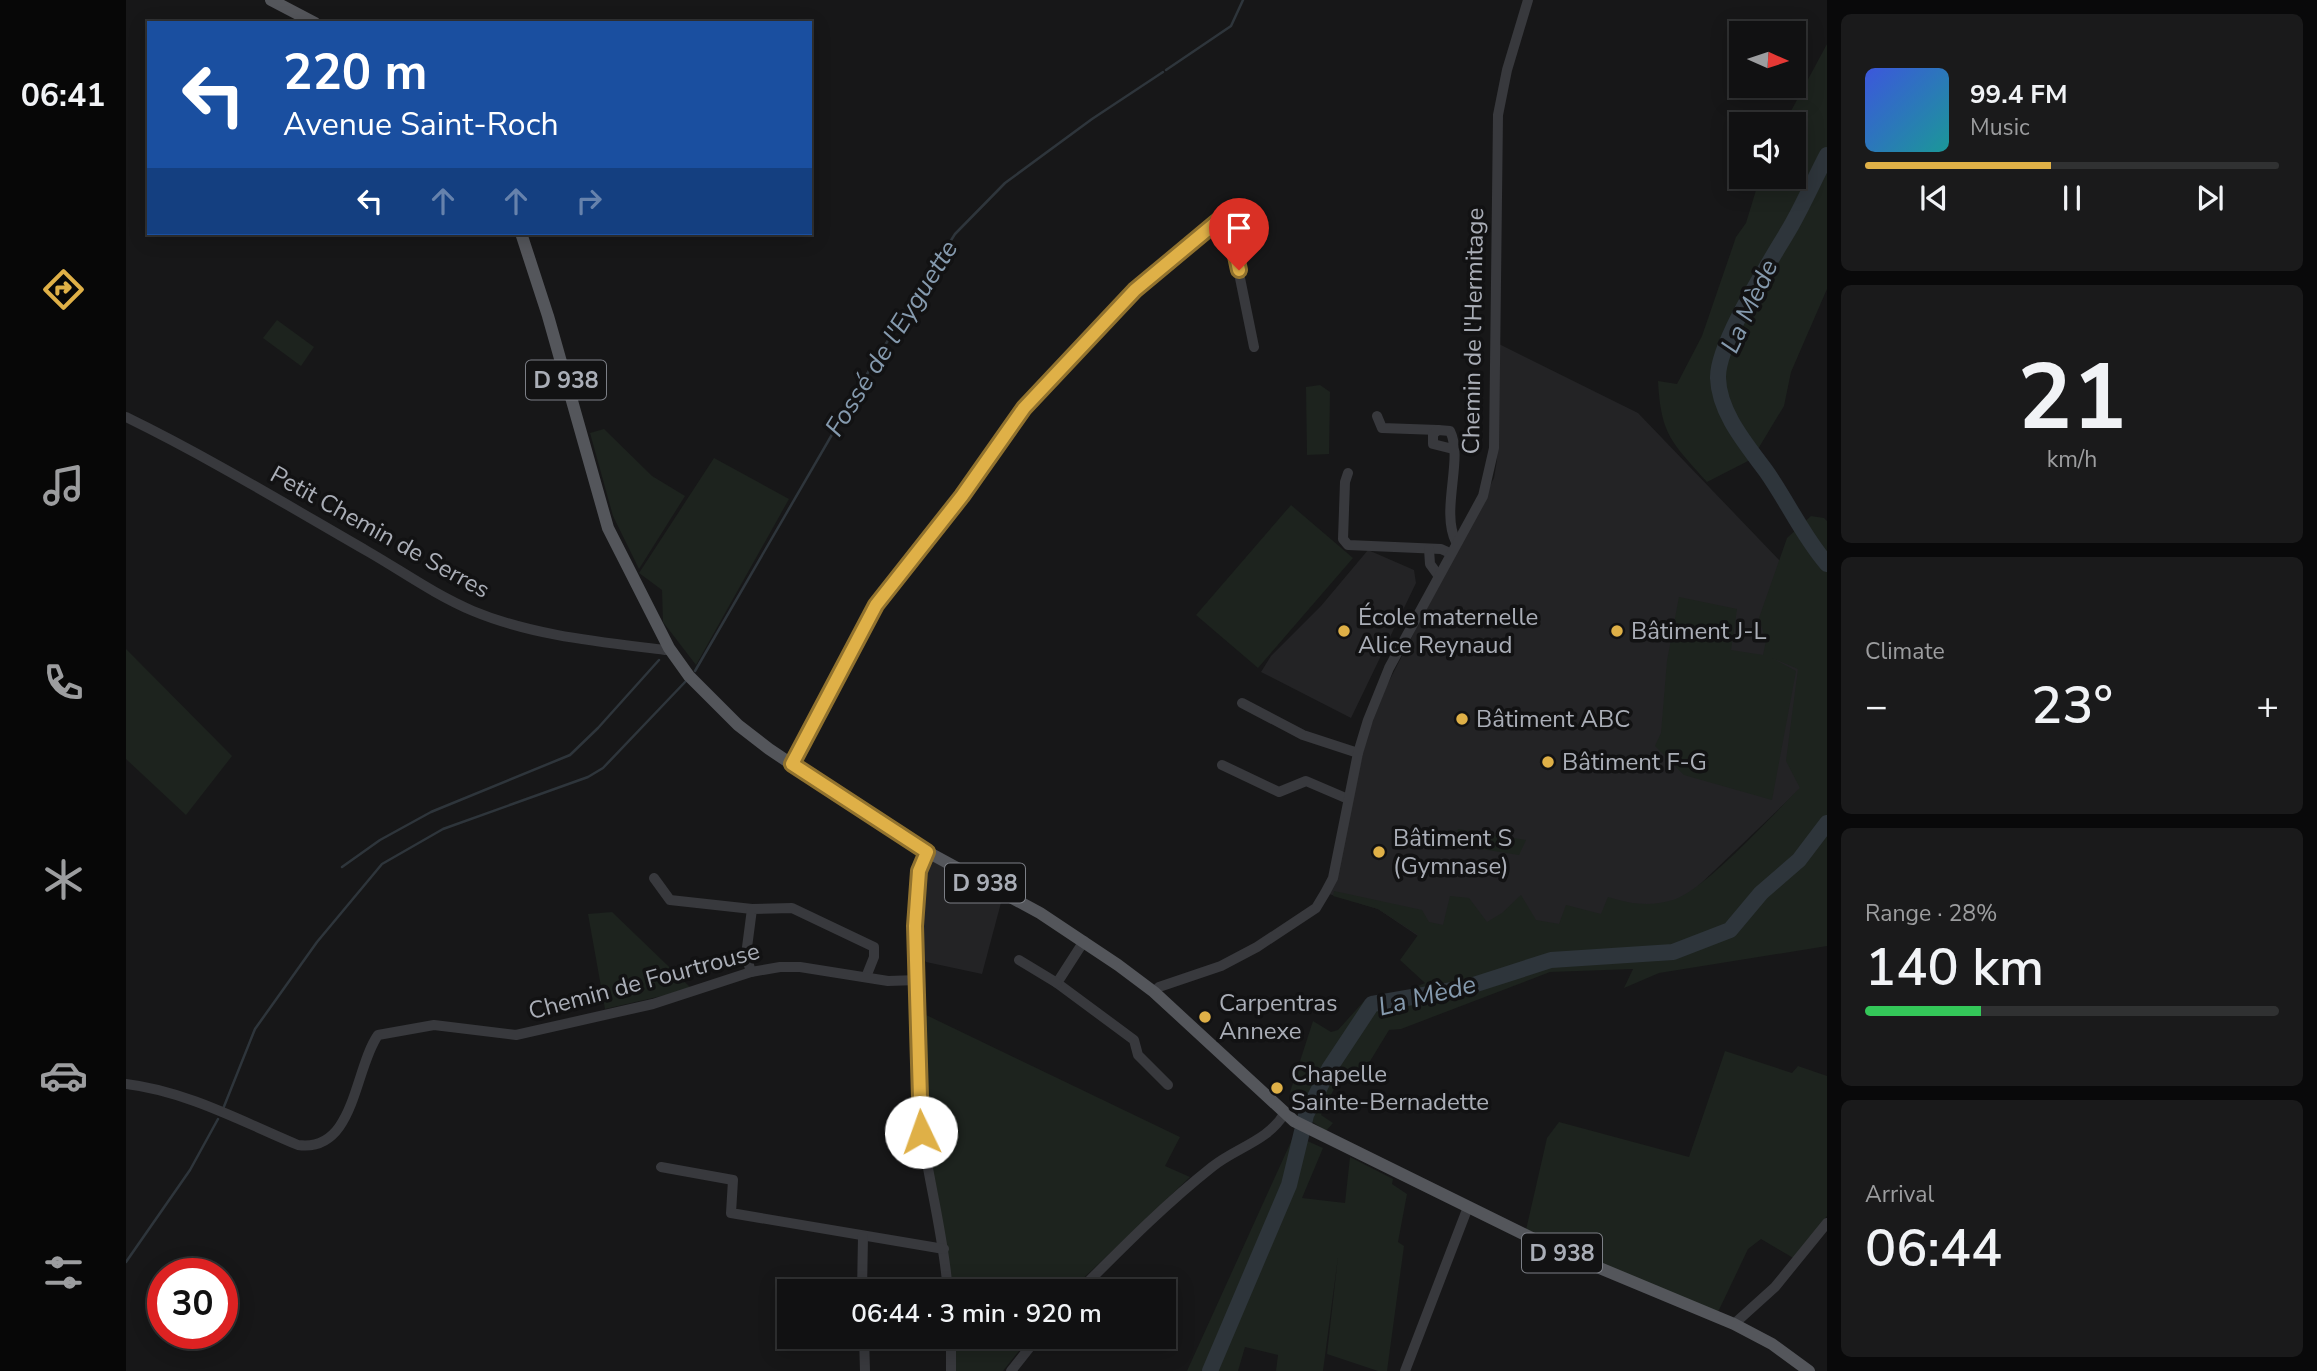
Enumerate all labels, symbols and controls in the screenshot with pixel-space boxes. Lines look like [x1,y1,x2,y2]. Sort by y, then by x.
north arrow [1729,21,1806,98]
map controls [1729,21,1806,189]
text: 220 m [283,39,427,106]
icon: left [168,49,259,140]
text: 06:41 [21,74,105,117]
text: 99.4 FM [1970,77,2067,112]
text: Avenue Saint-Roch [283,103,559,146]
button: sound [1729,112,1806,189]
text: Music [1970,112,2030,143]
icon: previous [1915,179,1953,217]
icon: pause [2053,179,2091,217]
icon: next [2191,179,2229,217]
icon: left [351,182,389,220]
icon: ahead [424,182,462,220]
icon: ahead [497,182,535,220]
icon: right [570,182,608,220]
pin [1209,198,1269,270]
street label: Chemin de l'Hermitage [1455,207,1491,455]
icon: arrive [1220,209,1258,247]
water label: Fossé de l'Eyguette [817,233,966,443]
water label: La Mède [1713,254,1786,359]
icon: directions [39,265,88,314]
text: 21 [2017,336,2127,460]
road number: D 938 [526,360,606,400]
text: km/h [2047,444,2097,475]
street label: Petit Chemin de Serres [265,458,495,606]
icon: music [39,461,88,510]
place label: École maternelle Alice Reynaud [1358,601,1538,661]
place label: Bâtiment J-L [1631,615,1766,647]
marker: École maternelle Alice Reynaud [1336,623,1352,639]
marker: Bâtiment J-L [1609,623,1625,639]
text: Climate [1865,636,1945,667]
icon: phone [39,658,88,707]
text: 23° [2031,670,2113,741]
text: − [1865,681,1888,732]
text: + [2256,681,2279,732]
place label: Bâtiment ABC [1476,703,1630,735]
marker: Bâtiment ABC [1454,711,1470,727]
place label: Bâtiment F-G [1562,746,1707,778]
marker: Bâtiment F-G [1540,754,1556,770]
place label: Bâtiment S (Gymnase) [1393,822,1512,882]
marker: Bâtiment S (Gymnase) [1371,844,1387,860]
icon: climate [39,855,88,904]
road number: D 938 [945,863,1025,902]
text: Range · 28% [1865,898,1997,929]
text: 140 km [1865,932,2044,1003]
street label: Chemin de Fourtrouse [525,935,763,1027]
water label: La Mède [1375,966,1480,1025]
place label: Carpentras Annexe [1219,987,1338,1047]
marker: Carpentras Annexe [1197,1009,1213,1025]
icon: car [39,1051,88,1100]
place label: Chapelle Sainte-Bernadette [1291,1058,1489,1118]
marker: Chapelle Sainte-Bernadette [1269,1080,1285,1096]
position arrow [884,1095,958,1169]
text: Arrival [1865,1179,1934,1210]
text: 06:44 [1865,1213,2002,1284]
road number: D 938 [1522,1234,1602,1272]
icon: filters [39,1248,88,1297]
speed limit sign: 30 [147,1258,238,1349]
text: 06:44 · 3 min · 920 m [851,1296,1102,1331]

